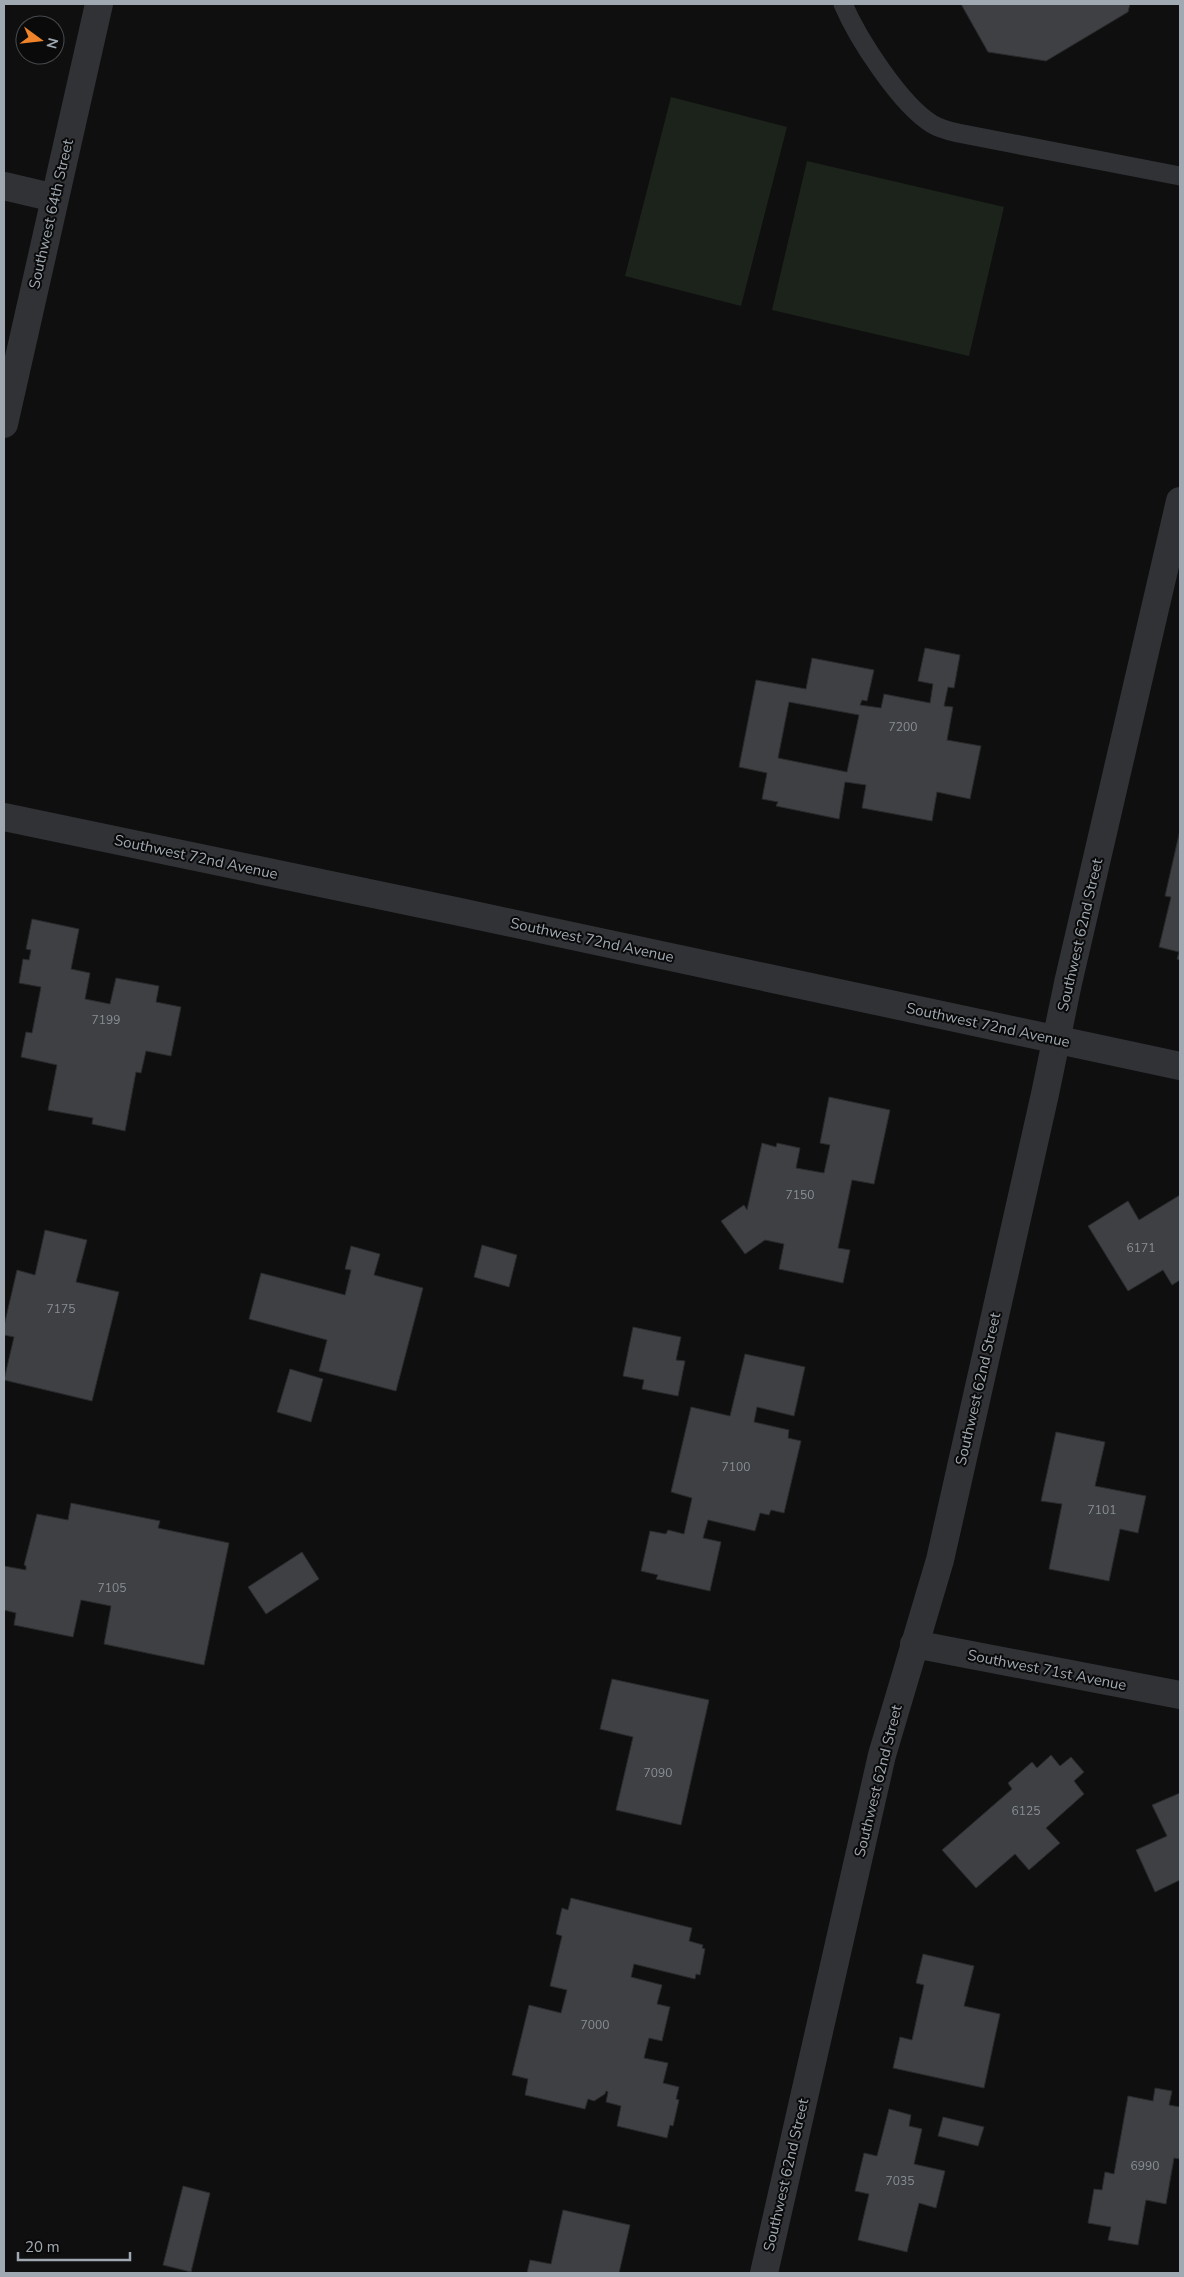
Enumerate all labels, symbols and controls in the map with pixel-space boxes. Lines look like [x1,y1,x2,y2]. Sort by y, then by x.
north arrow [15,15,65,65]
text: N [42,36,63,51]
street label: Southwest 64th Street [24,137,78,291]
house number: 7200 [889,719,917,735]
street label: Southwest 72nd Avenue [112,830,280,884]
street label: Southwest 62nd Street [1053,856,1108,1013]
street label: Southwest 72nd Avenue [508,913,676,967]
street label: Southwest 72nd Avenue [904,998,1072,1052]
house number: 7199 [92,1012,120,1028]
house number: 7150 [786,1187,814,1203]
house number: 6171 [1127,1240,1155,1256]
house number: 7175 [47,1301,75,1317]
street label: Southwest 62nd Street [951,1310,1006,1467]
house number: 7100 [722,1459,750,1475]
house number: 7101 [1088,1502,1116,1518]
house number: 7105 [98,1580,126,1596]
street label: Southwest 71st Avenue [966,1645,1128,1695]
street label: Southwest 62nd Street [849,1702,907,1859]
house number: 7090 [644,1765,672,1781]
house number: 6125 [1012,1803,1040,1819]
house number: 7000 [581,2017,609,2033]
street label: Southwest 62nd Street [759,2096,814,2253]
house number: 6990 [1131,2158,1159,2174]
house number: 7035 [886,2173,914,2189]
scale bar [18,2230,130,2262]
text: 20 m [25,2237,60,2257]

